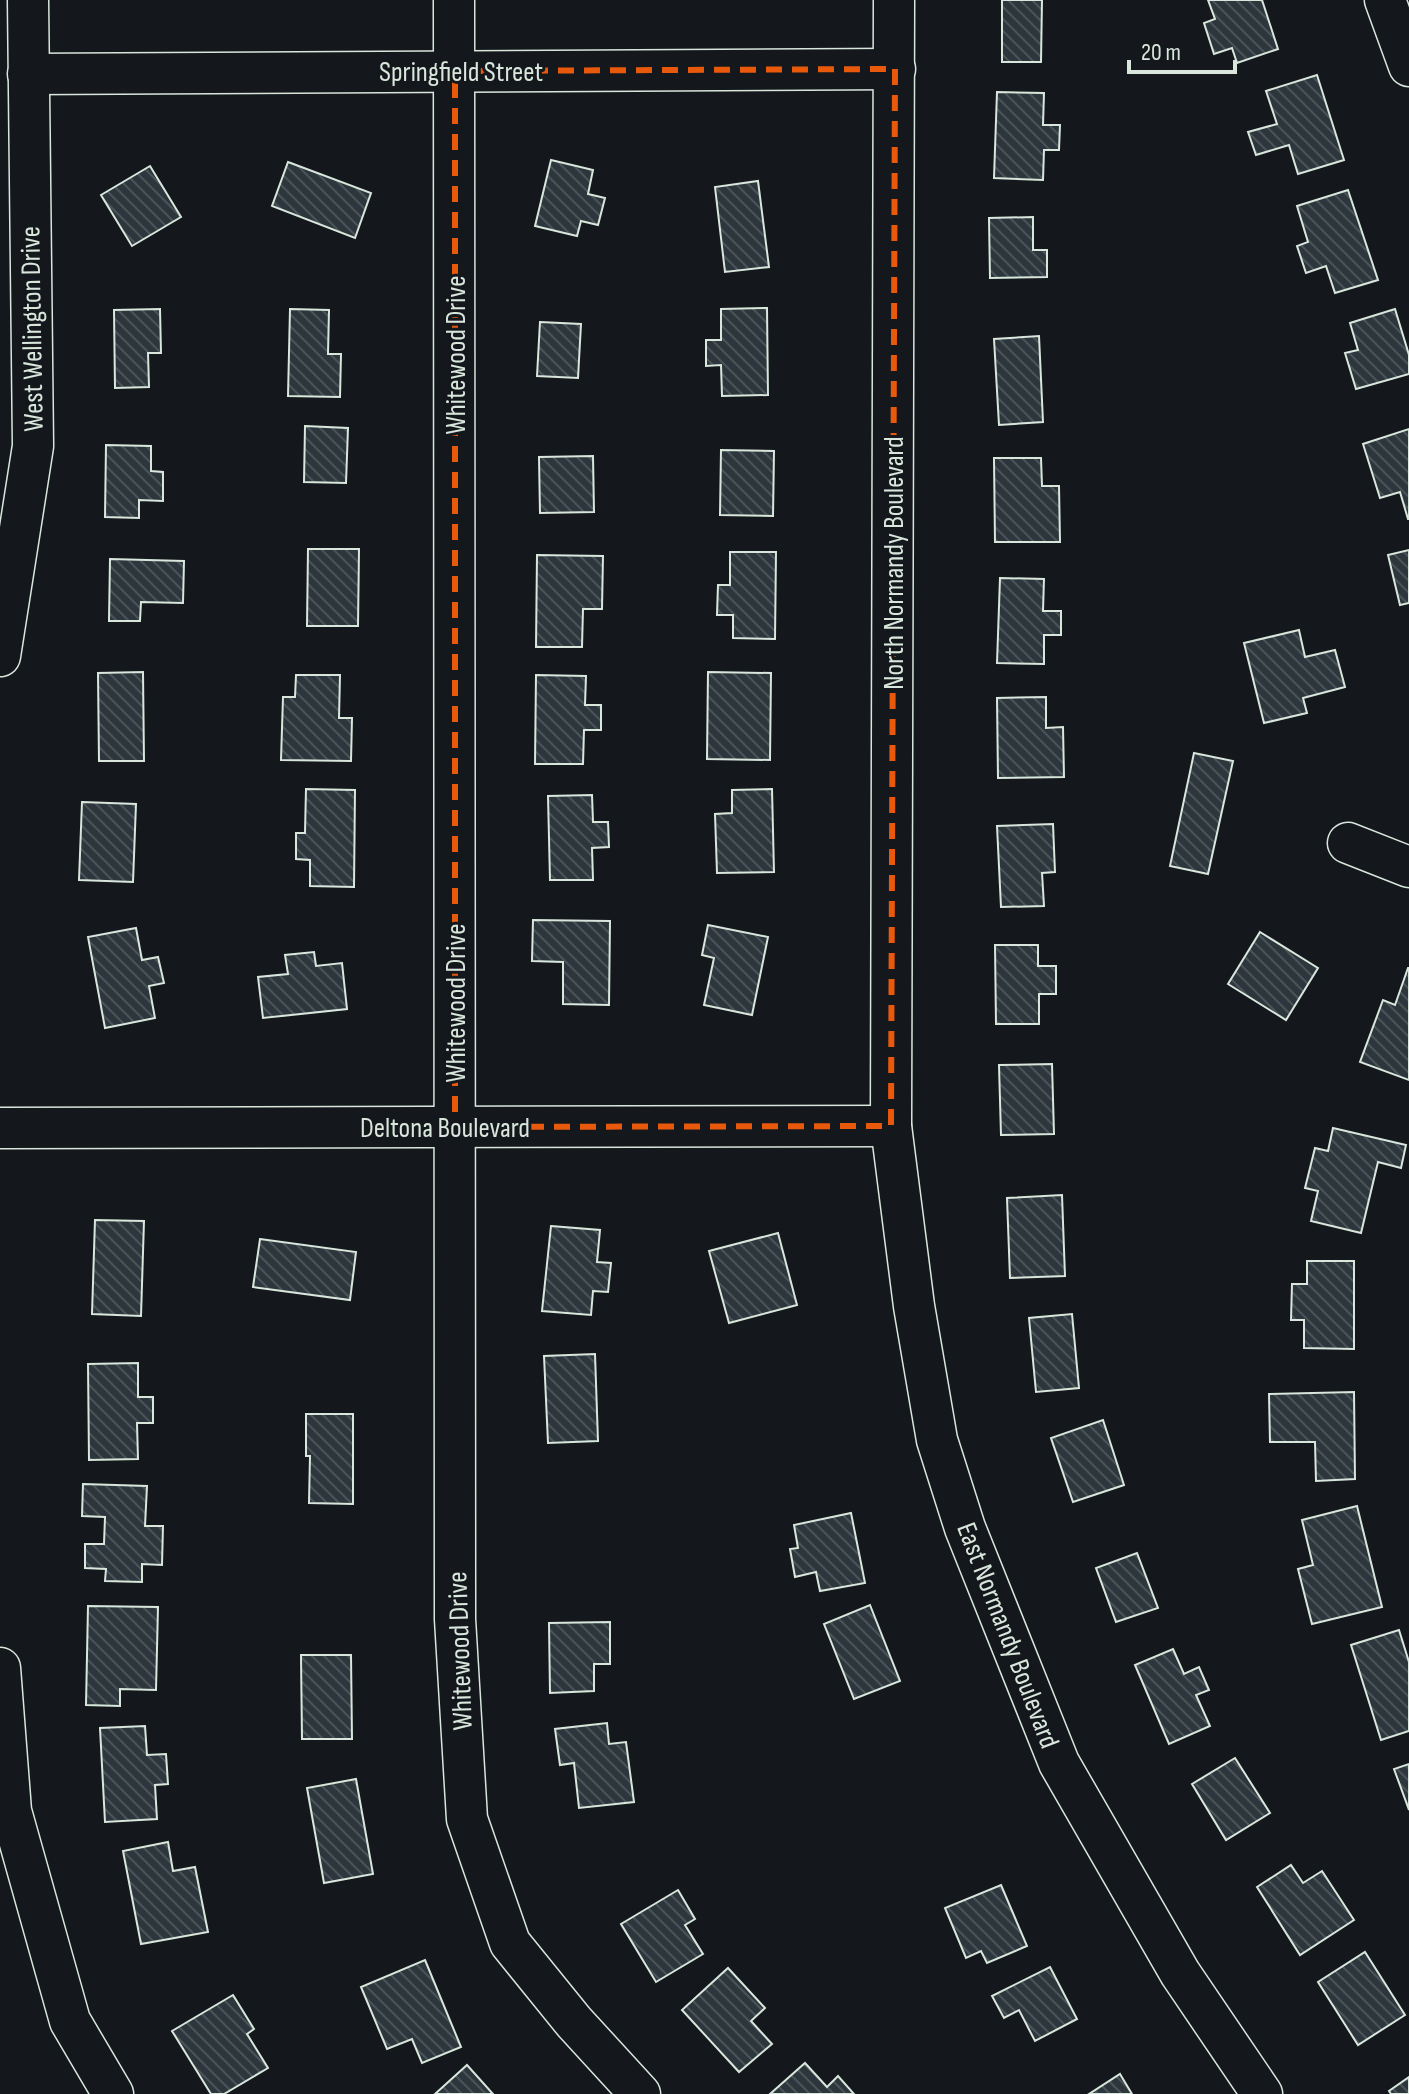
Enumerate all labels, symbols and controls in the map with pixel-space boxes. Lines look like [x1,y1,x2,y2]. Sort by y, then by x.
scale bar [1129,24,1235,74]
text: 20 m [1141,38,1181,67]
street label: Springfield Street [379,56,543,89]
street label: West Wellington Drive [14,226,51,432]
street label: Whitewood Drive [440,276,473,434]
street label: North Normandy Boulevard [878,436,911,690]
street label: Whitewood Drive [440,924,473,1082]
street label: Deltona Boulevard [360,1112,530,1145]
street label: East Normandy Boulevard [949,1518,1066,1753]
street label: Whitewood Drive [441,1571,480,1731]

